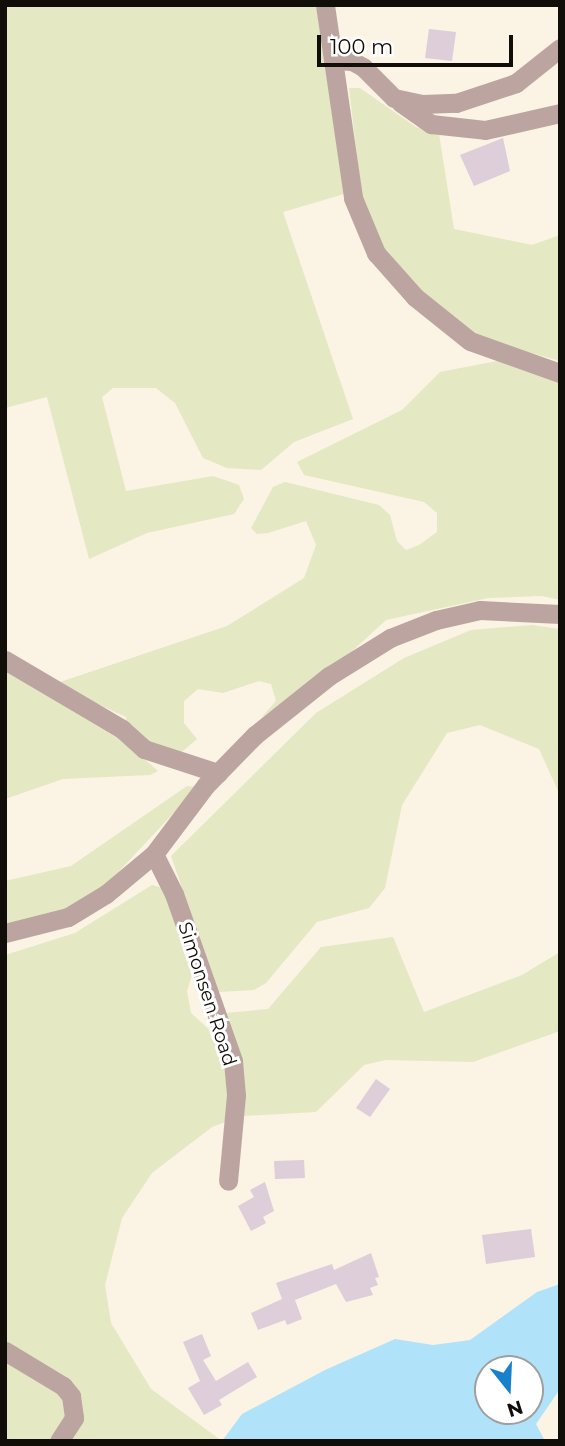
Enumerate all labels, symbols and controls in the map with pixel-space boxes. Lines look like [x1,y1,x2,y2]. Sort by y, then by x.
scale bar [320,21,516,65]
text: 100 m [330,34,393,59]
street label: Simonsen Road [173,919,241,1069]
north arrow [474,1355,544,1425]
text: N [504,1395,526,1422]

